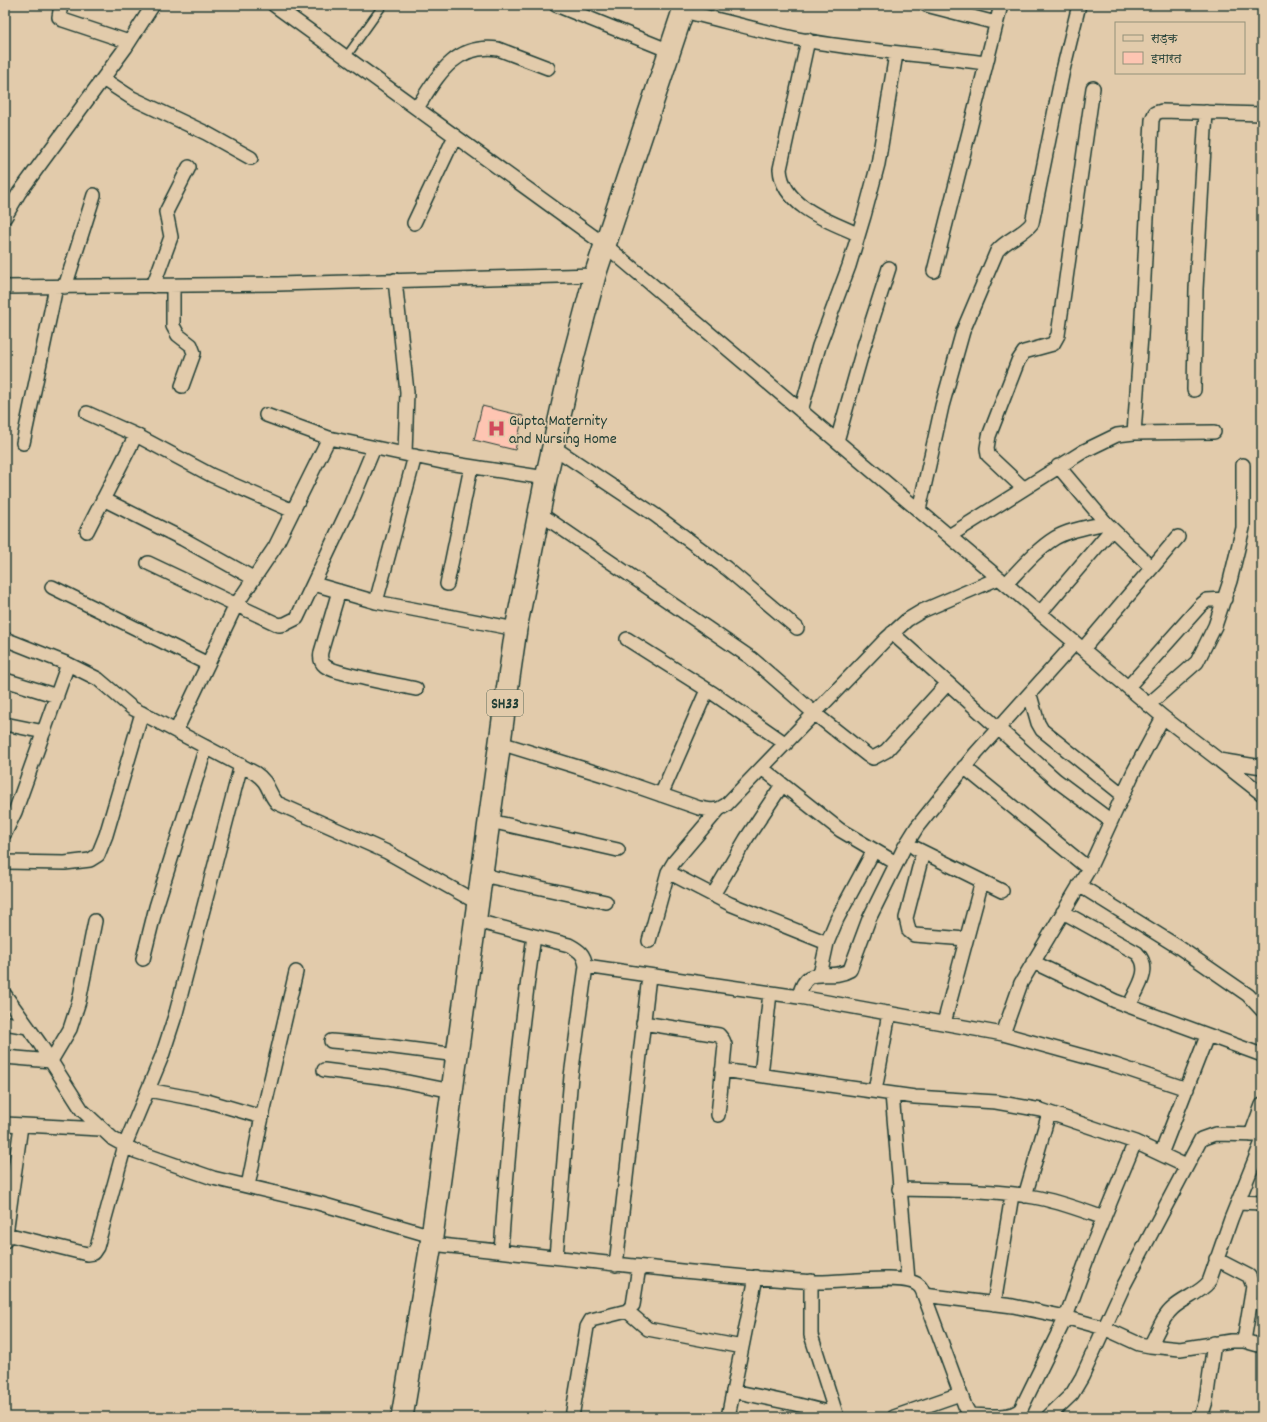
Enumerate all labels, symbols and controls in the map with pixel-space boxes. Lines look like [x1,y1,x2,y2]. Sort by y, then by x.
legend [1115,22,1245,74]
text: सड़क [1150,31,1179,48]
text: इमारत [1150,51,1182,68]
place label: Gupta Maternity and Nursing Home [509,410,617,451]
hospital icon: Gupta Maternity and Nursing Home [486,418,506,438]
road number: SH33 [487,690,523,716]

